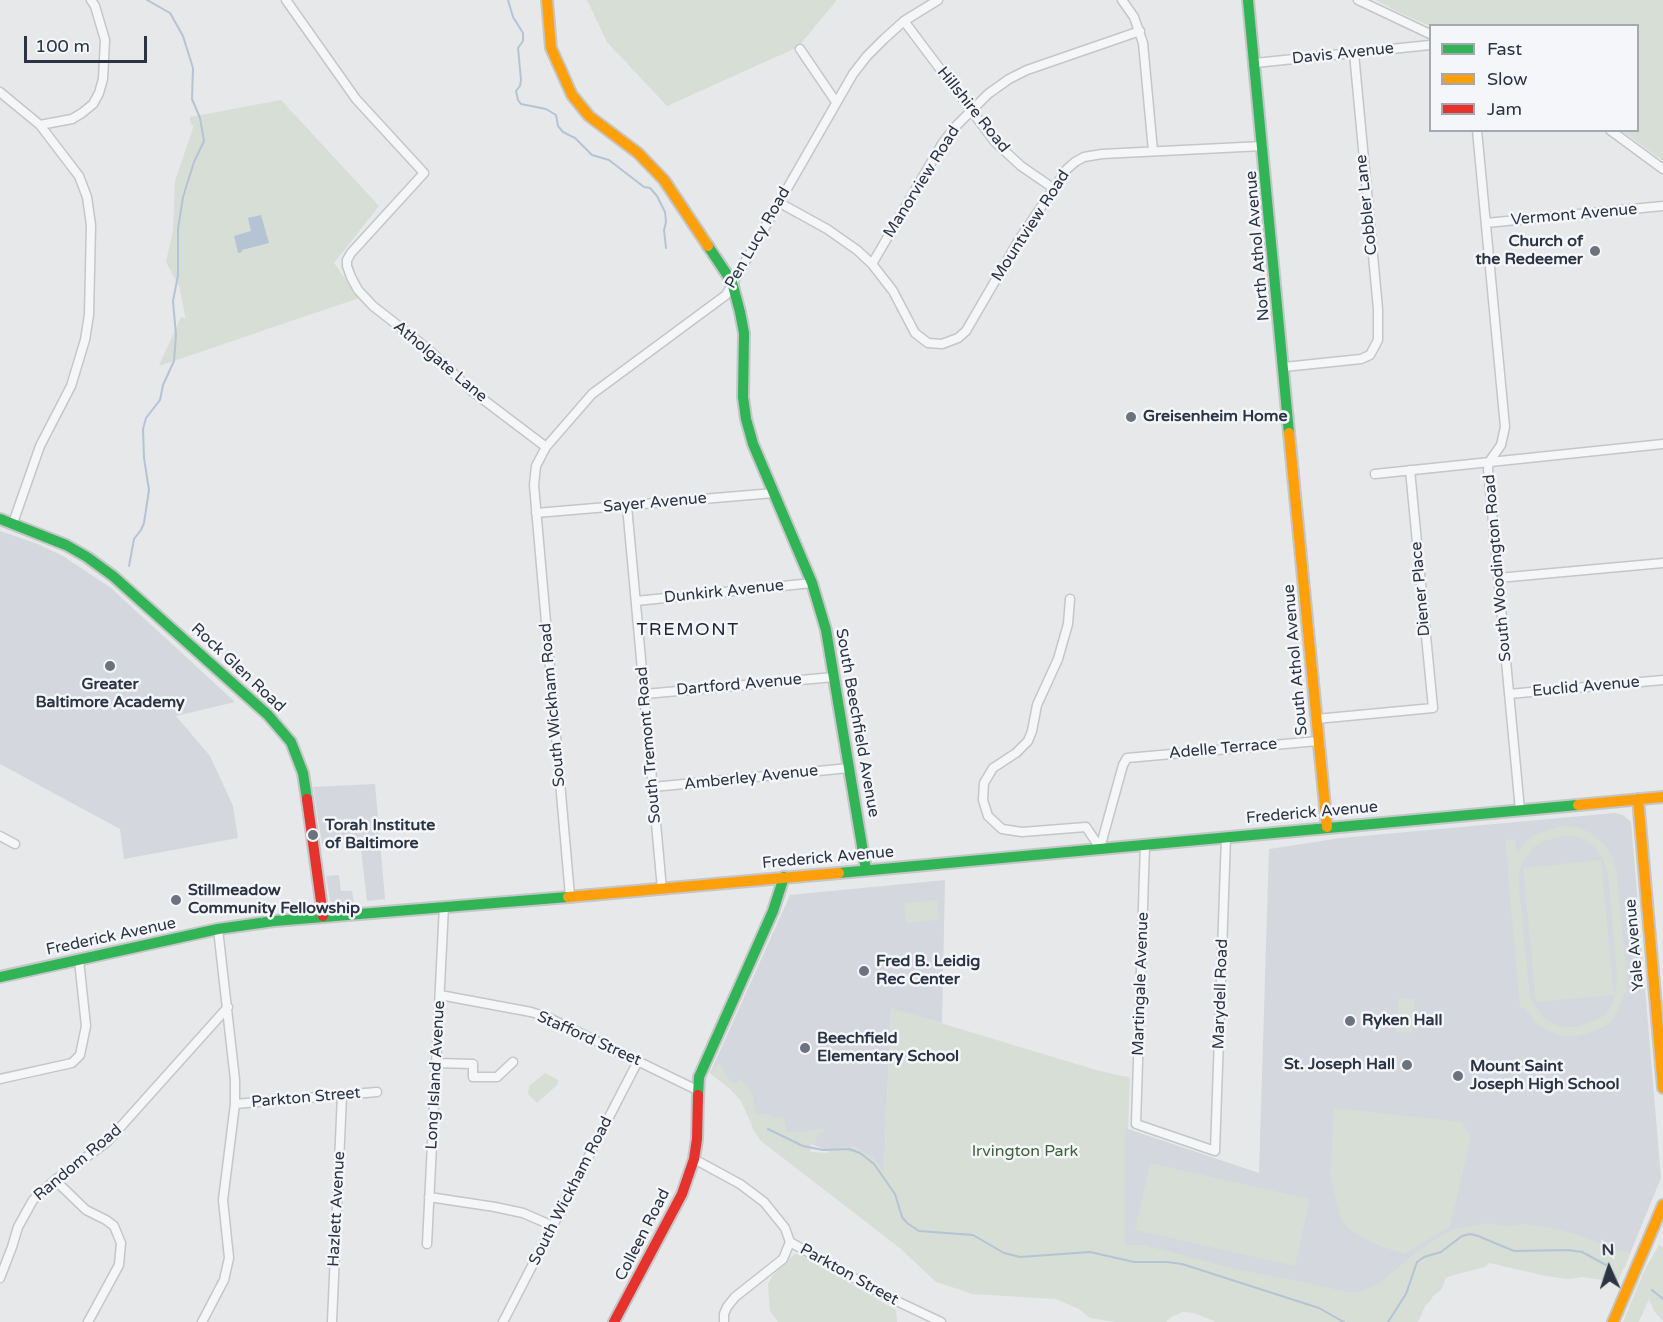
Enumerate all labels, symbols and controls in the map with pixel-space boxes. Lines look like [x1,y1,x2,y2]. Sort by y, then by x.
scale bar [27,24,150,62]
legend [1429,24,1639,132]
text: 100 m [35,35,90,57]
text: Fast [1487,38,1522,60]
street label: Davis Avenue [1291,39,1395,69]
street label: Hillshire Road [933,63,1013,157]
text: Slow [1487,68,1528,90]
text: Jam [1487,98,1522,120]
street label: Manorview Road [880,122,964,242]
street label: Cobbler Lane [1352,154,1382,256]
street label: Mountview Road [988,167,1074,285]
street label: North Athol Avenue [1242,170,1274,322]
street label: Pen Lucy Road [721,184,795,292]
street label: Vermont Avenue [1510,200,1638,230]
place label: Church of the Redeemer [1475,232,1583,270]
marker: Church of the Redeemer [1588,244,1602,258]
street label: Atholgate Lane [389,317,491,407]
place label: Greisenheim Home [1143,407,1287,427]
marker: Greisenheim Home [1124,410,1138,424]
street label: South Woodington Road [1480,474,1516,662]
street label: Sayer Avenue [602,489,708,517]
street label: Diener Place [1407,541,1435,637]
street label: Dunkirk Avenue [663,576,785,608]
street label: South Athol Avenue [1280,584,1312,736]
street label: Rock Glen Road [187,619,289,717]
district label: TREMONT [636,619,740,641]
street label: South Wickham Road [536,622,570,788]
street label: South Beechfield Avenue [831,627,883,819]
marker: Greater Baltimore Academy [103,659,117,673]
street label: South Tremont Road [633,666,665,824]
street label: Dartford Avenue [675,670,803,700]
street label: Euclid Avenue [1531,673,1641,701]
place label: Greater Baltimore Academy [35,675,185,713]
street label: Adelle Terrace [1168,735,1278,763]
street label: Amberley Avenue [683,761,819,795]
street label: Frederick Avenue [1245,798,1379,828]
place label: Torah Institute of Baltimore [325,816,435,854]
marker: Torah Institute of Baltimore [306,828,320,842]
street label: Frederick Avenue [761,843,895,873]
place label: Stillmeadow Community Fellowship [188,881,360,919]
marker: Stillmeadow Community Fellowship [169,893,183,907]
street label: Yale Avenue [1621,898,1649,992]
street label: Martingale Avenue [1129,912,1153,1056]
street label: Frederick Avenue [44,914,178,960]
street label: Marydell Road [1209,938,1233,1050]
place label: Fred B. Leidig Rec Center [876,952,980,990]
marker: Fred B. Leidig Rec Center [857,964,871,978]
street label: Long Island Avenue [423,1000,449,1150]
street label: Stafford Street [534,1007,644,1071]
place label: Ryken Hall [1362,1011,1443,1031]
marker: Ryken Hall [1343,1014,1357,1028]
place label: Beechfield Elementary School [817,1029,959,1067]
marker: Beechfield Elementary School [798,1041,812,1055]
place label: St. Joseph Hall [1284,1055,1395,1075]
place label: Mount Saint Joseph High School [1470,1057,1619,1095]
marker: St. Joseph Hall [1400,1058,1414,1072]
marker: Mount Saint Joseph High School [1451,1069,1465,1083]
street label: Parkton Street [251,1084,361,1112]
street label: South Wickham Road [525,1113,617,1269]
street label: Random Road [30,1121,126,1205]
park label: Irvington Park [972,1142,1078,1162]
street label: Hazlett Avenue [324,1151,350,1267]
street label: Colleen Road [612,1186,674,1284]
north arrow [1579,1238,1639,1298]
street label: Parkton Street [796,1240,902,1310]
text: N [1601,1240,1615,1260]

